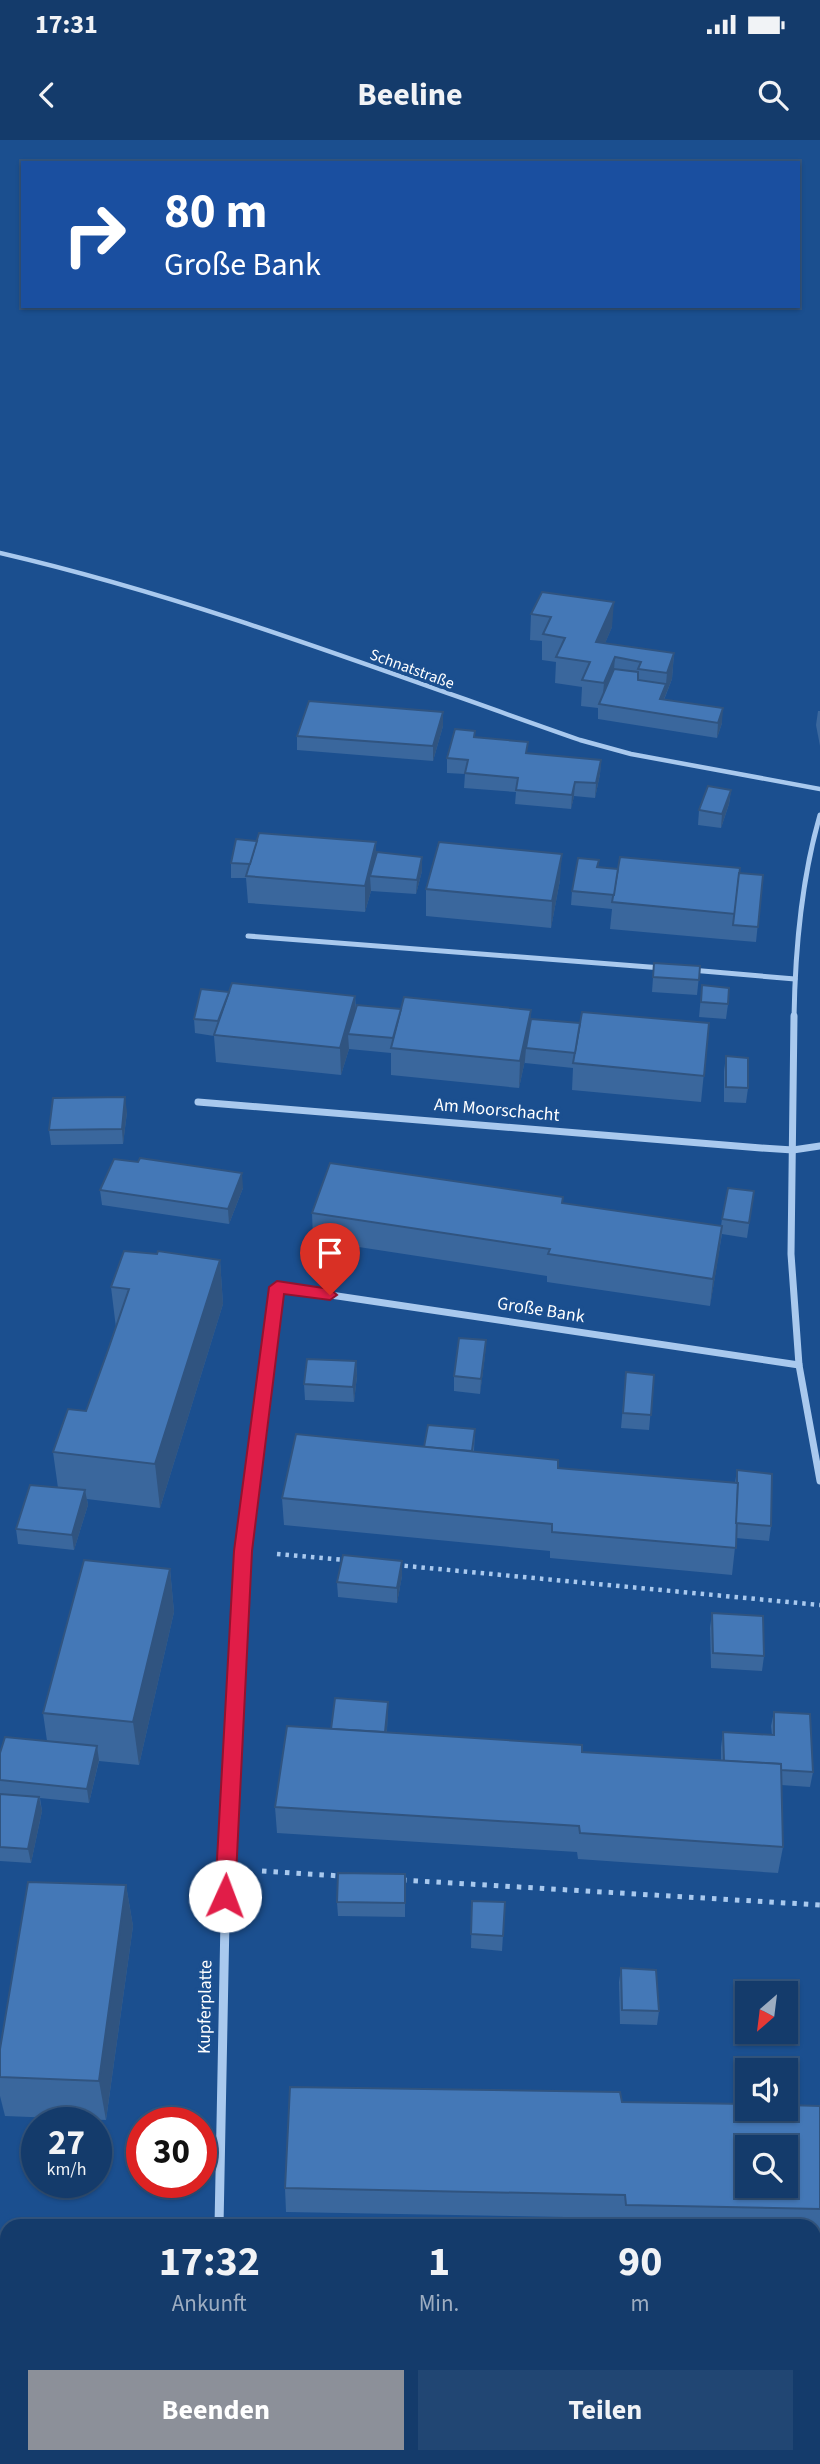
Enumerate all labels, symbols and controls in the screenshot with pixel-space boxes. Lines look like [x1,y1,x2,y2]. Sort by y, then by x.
text: 17:31 [35,6,98,43]
text: Beeline [357,72,463,118]
icon: back [28,76,66,114]
icon: search [754,76,792,114]
text: 80 m [164,177,268,247]
icon: right [49,189,140,280]
text: Große Bank [164,242,321,288]
street label: Schnatstraße [367,644,457,695]
street label: Am Moorschacht [433,1092,561,1128]
pin [300,1223,360,1295]
icon: arrive [311,1234,349,1272]
street label: Große Bank [495,1291,587,1329]
position arrow [188,1859,262,1933]
street label: Kupferplatte [192,1960,218,2054]
north arrow [735,1981,798,2044]
map controls [735,1981,798,2198]
button: sound [735,2058,798,2121]
speed limit sign: 30 [126,2107,217,2198]
text: 27 [48,2118,85,2168]
button: search [735,2135,798,2198]
text: km/h [47,2157,86,2182]
text: 17:32 [159,2232,260,2292]
text: 1 [428,2232,450,2292]
text: 90 [618,2232,662,2292]
text: Ankunft [172,2287,247,2320]
text: Min. [419,2287,459,2320]
text: m [631,2287,650,2320]
button: Beenden [28,2370,404,2450]
button: Teilen [418,2370,793,2450]

